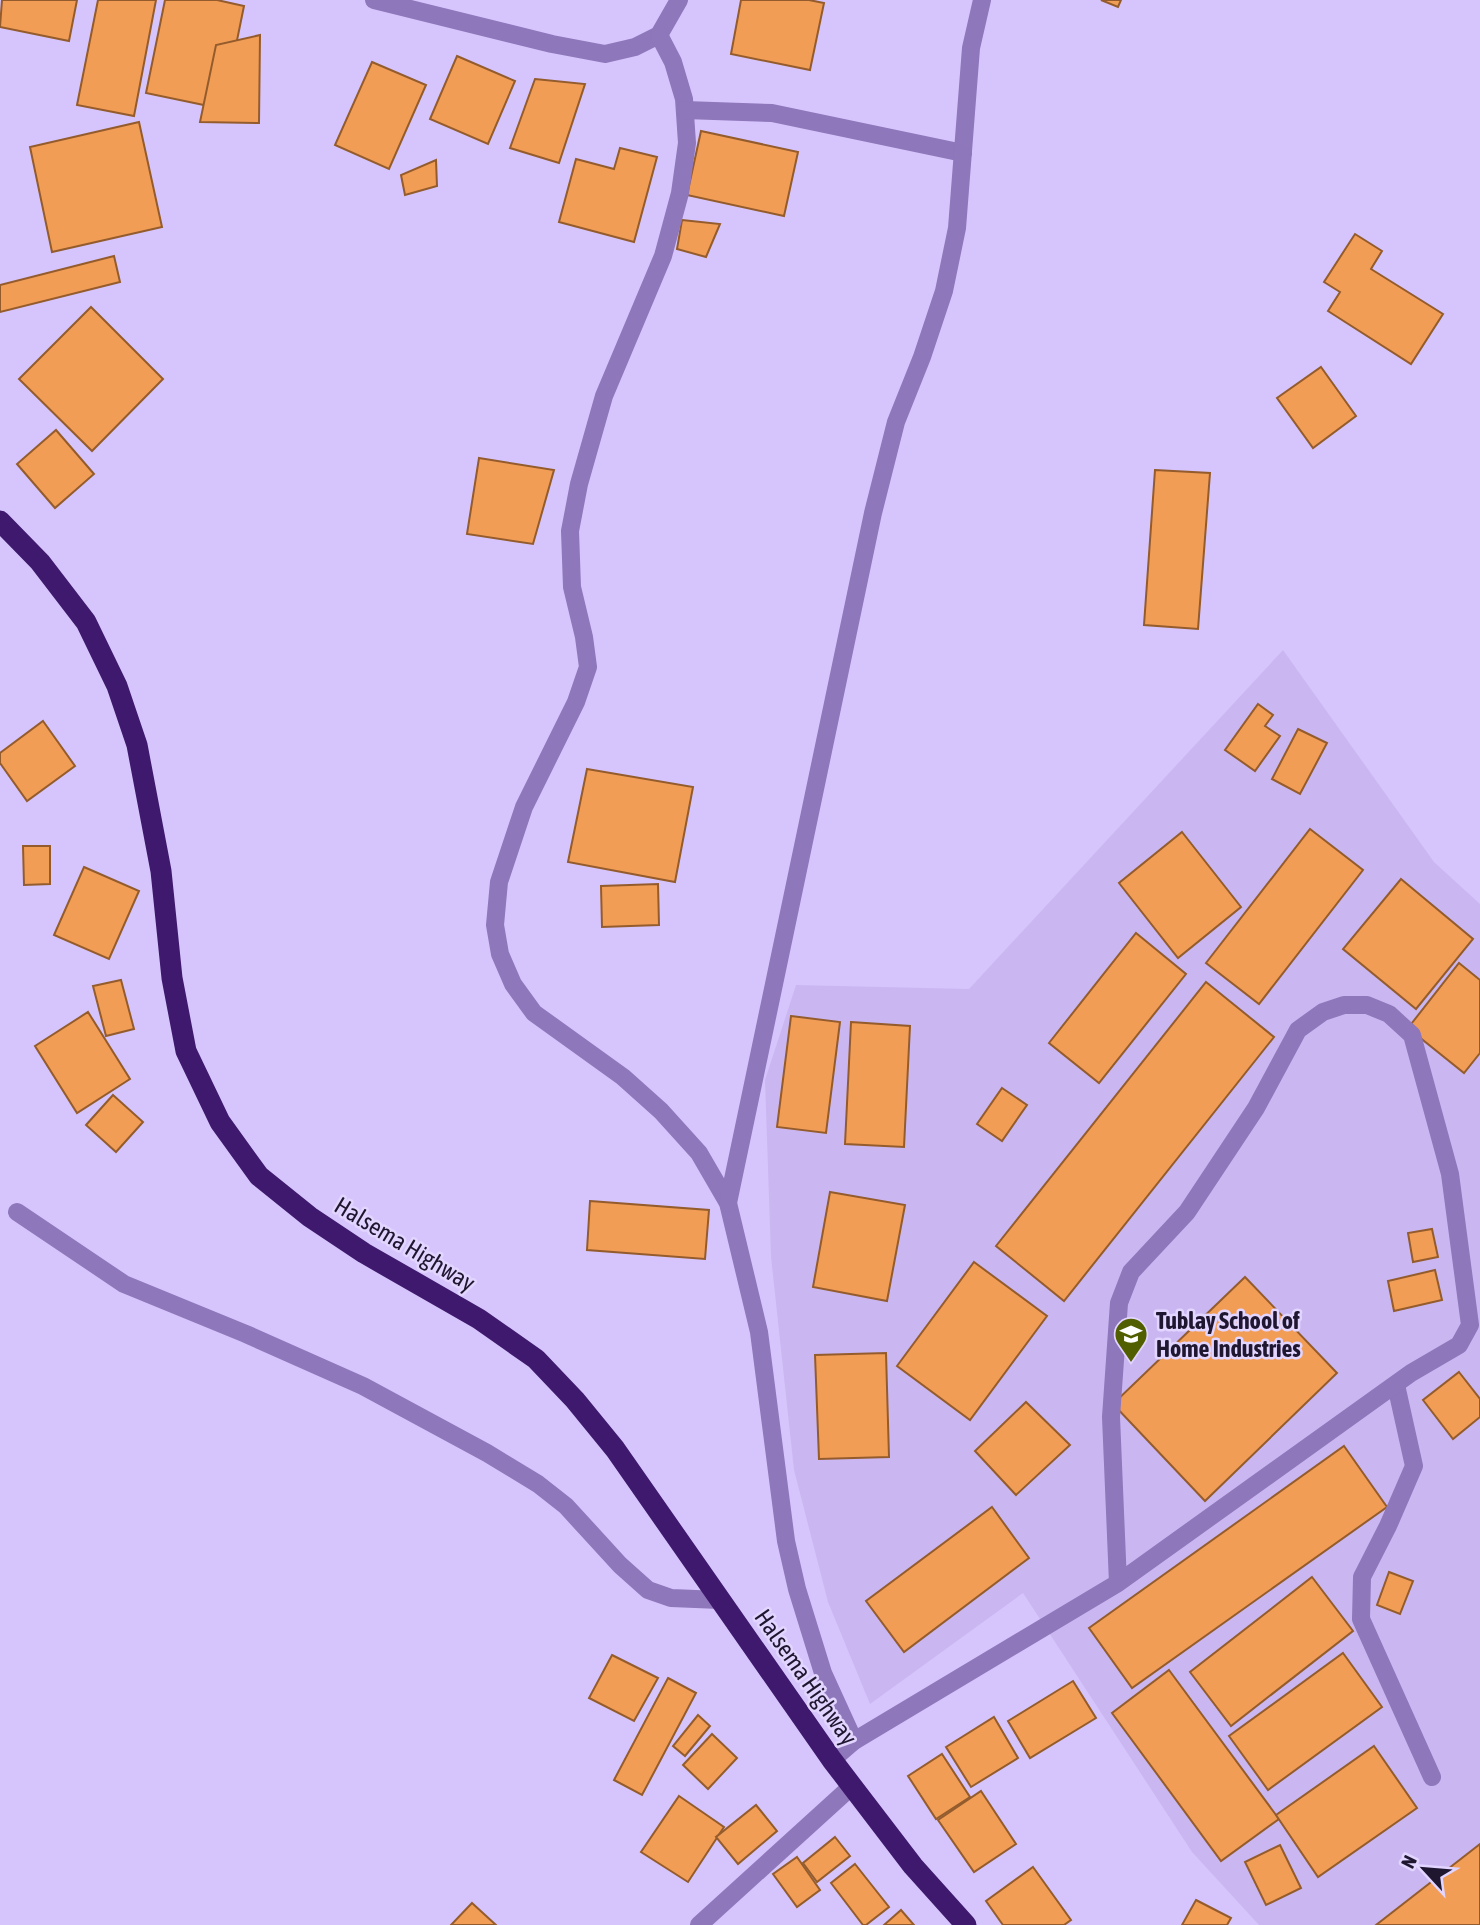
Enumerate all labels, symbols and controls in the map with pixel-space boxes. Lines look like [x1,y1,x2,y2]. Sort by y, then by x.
street label: Halsema Highway [330,1191,480,1297]
place label: Tublay School of Home Industries [1156,1307,1301,1362]
school or university icon: Tublay School of Home Industries [1112,1315,1150,1364]
street label: Halsema Highway [749,1604,863,1750]
north arrow [1389,1834,1459,1904]
text: N [1396,1852,1421,1871]

